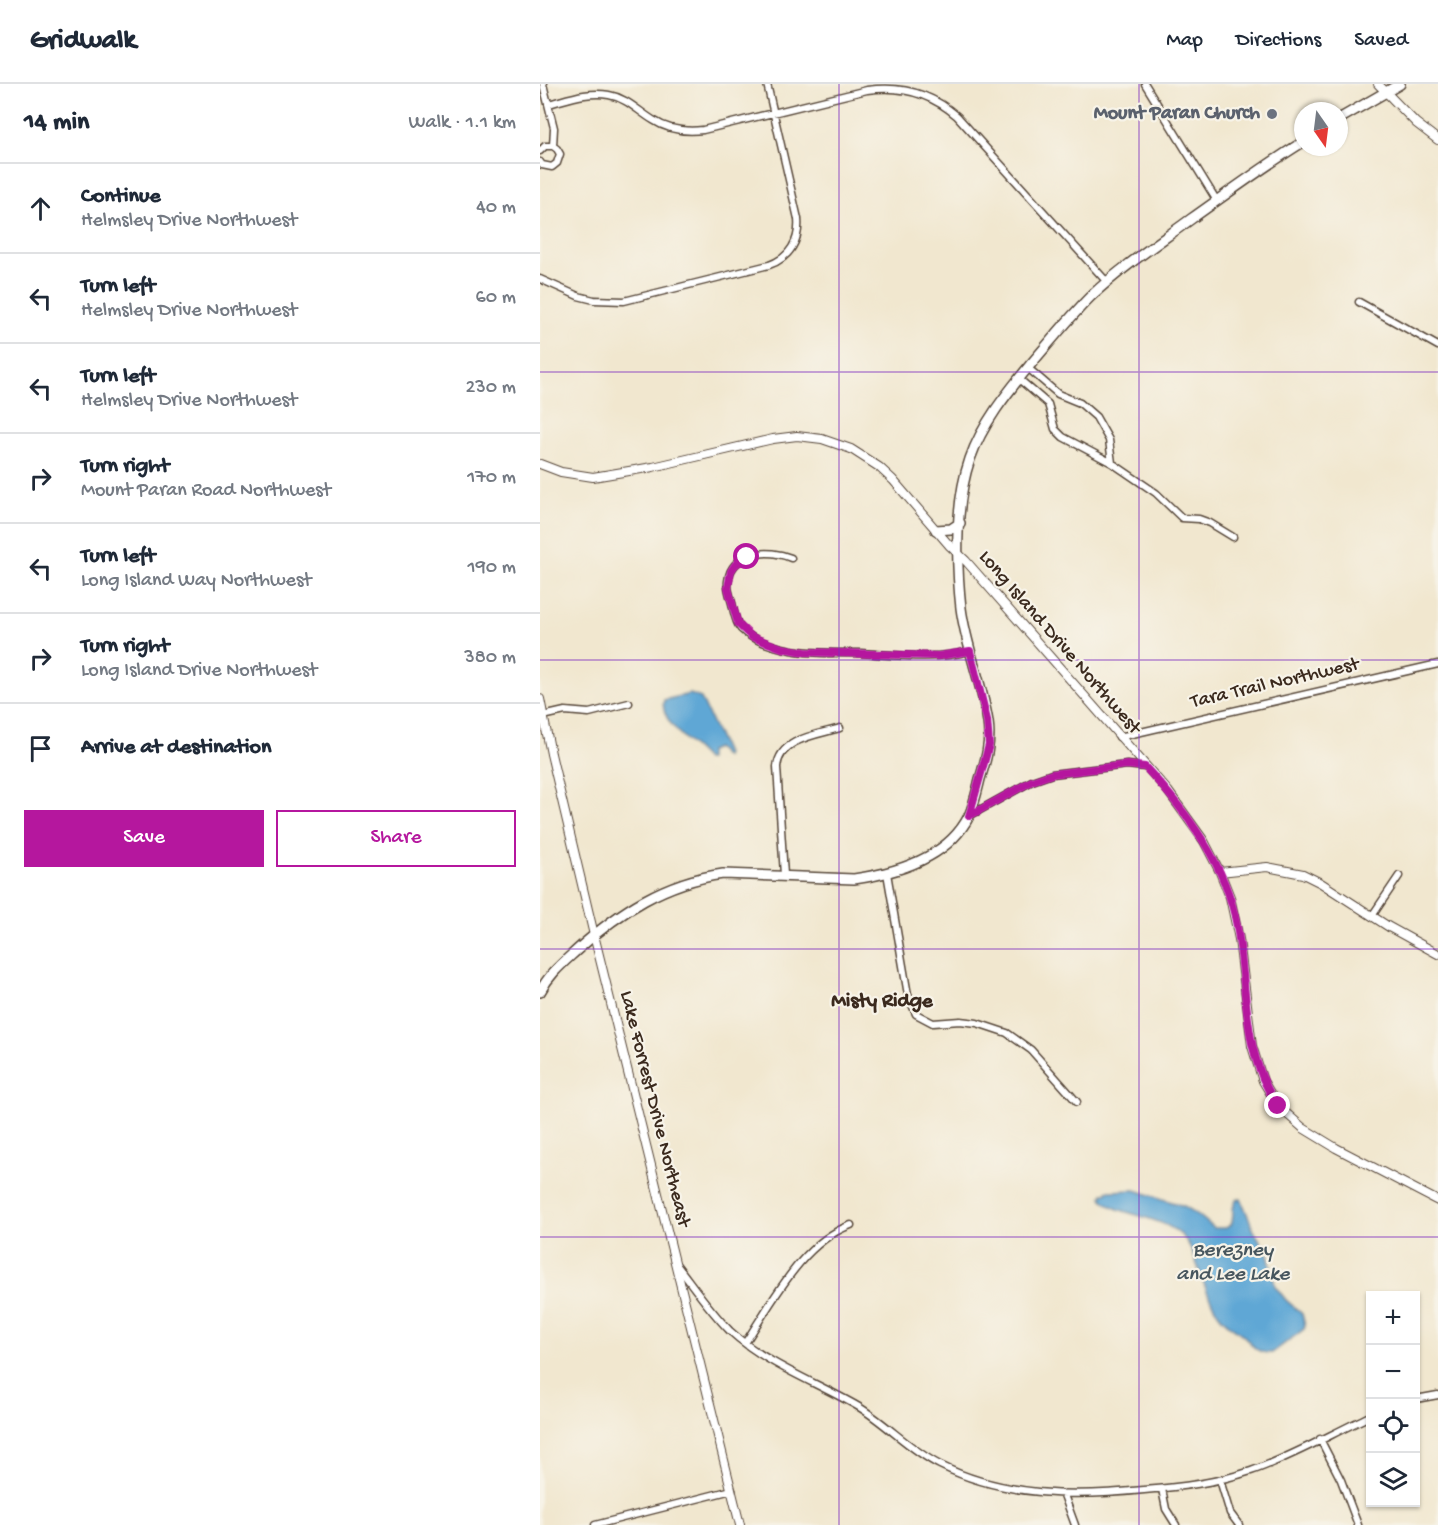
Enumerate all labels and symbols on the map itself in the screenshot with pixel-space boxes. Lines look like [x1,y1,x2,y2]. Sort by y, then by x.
north arrow [1294,102,1348,156]
place label: Mount Paran Church [1094,103,1260,126]
marker: Mount Paran Church [1265,107,1279,121]
route start [733,543,759,569]
street label: Long Island Drive Northwest [973,546,1146,741]
street label: Tara Trail Northwest [1188,653,1363,715]
street label: Lake Forrest Drive Northeast [614,989,695,1231]
district label: Misty Ridge [831,990,934,1015]
route end [1264,1092,1290,1118]
water label: Berezney and Lee Lake [1177,1239,1291,1288]

